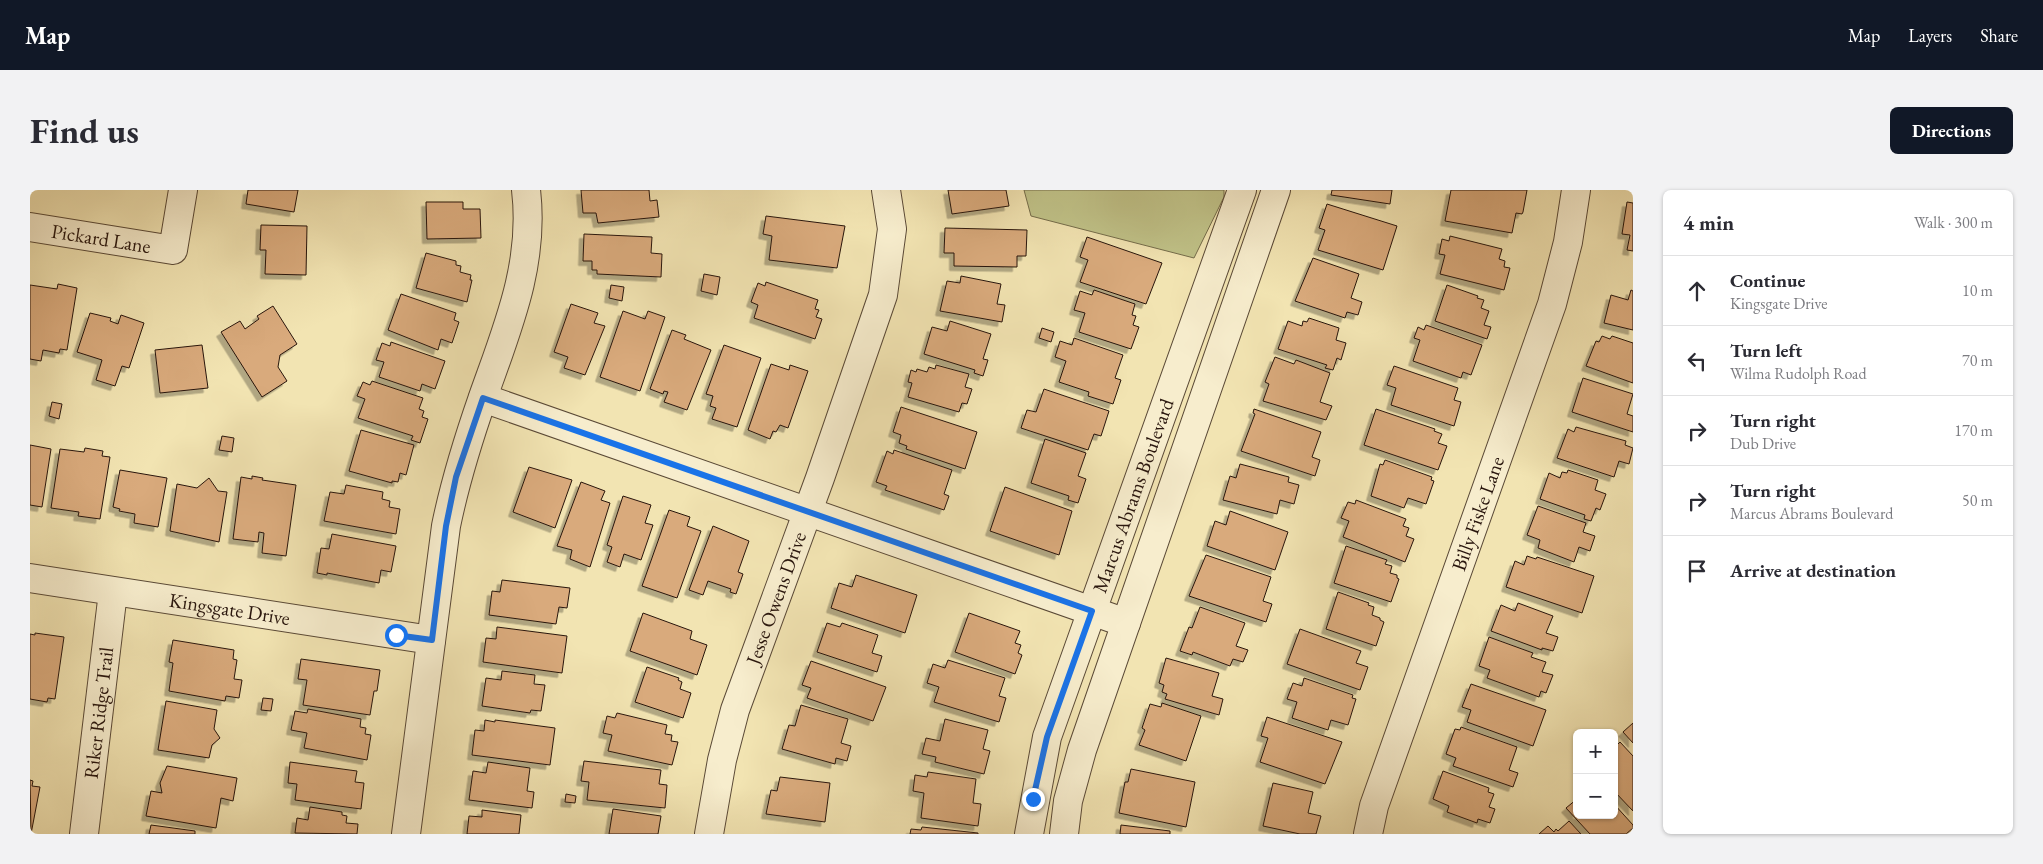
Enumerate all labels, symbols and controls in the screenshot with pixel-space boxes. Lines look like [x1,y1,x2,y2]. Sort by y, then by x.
text: Map [25,20,70,51]
text: Map [1848,24,1880,47]
text: Layers [1908,24,1952,47]
text: Share [1980,24,2018,47]
button: Directions [1890,107,2013,154]
text: Find us [30,108,139,153]
text: 4 min [1683,209,1734,236]
text: Walk · 300 m [1914,212,1993,233]
street label: Pickard Lane [49,218,153,259]
text: Continue [1730,268,1805,293]
icon: ahead [1683,277,1711,305]
text: 10 m [1962,280,1993,301]
text: Kingsgate Drive [1730,293,1827,314]
text: Turn left [1730,338,1802,363]
icon: left [1683,347,1711,375]
text: 70 m [1962,350,1993,371]
text: Wilma Rudolph Road [1730,363,1867,384]
street label: Marcus Abrams Boulevard [1087,394,1180,596]
text: Turn right [1730,408,1816,433]
icon: right [1683,417,1711,445]
text: 170 m [1954,420,1993,441]
text: Dub Drive [1730,433,1796,454]
street label: Billy Fiske Lane [1445,452,1510,574]
text: Turn right [1730,478,1816,503]
icon: right [1683,487,1711,515]
text: 50 m [1962,490,1993,511]
text: Marcus Abrams Boulevard [1730,503,1893,524]
street label: Jesse Owens Drive [739,528,812,670]
icon: arrive [1683,557,1711,585]
text: Arrive at destination [1730,558,1896,583]
street label: Kingsgate Drive [167,587,292,631]
route start [385,624,408,647]
street label: Riker Ridge Trail [78,645,119,780]
map controls [1573,729,1618,819]
button: + [1573,729,1618,774]
button: − [1573,774,1618,819]
route end [1022,788,1045,811]

